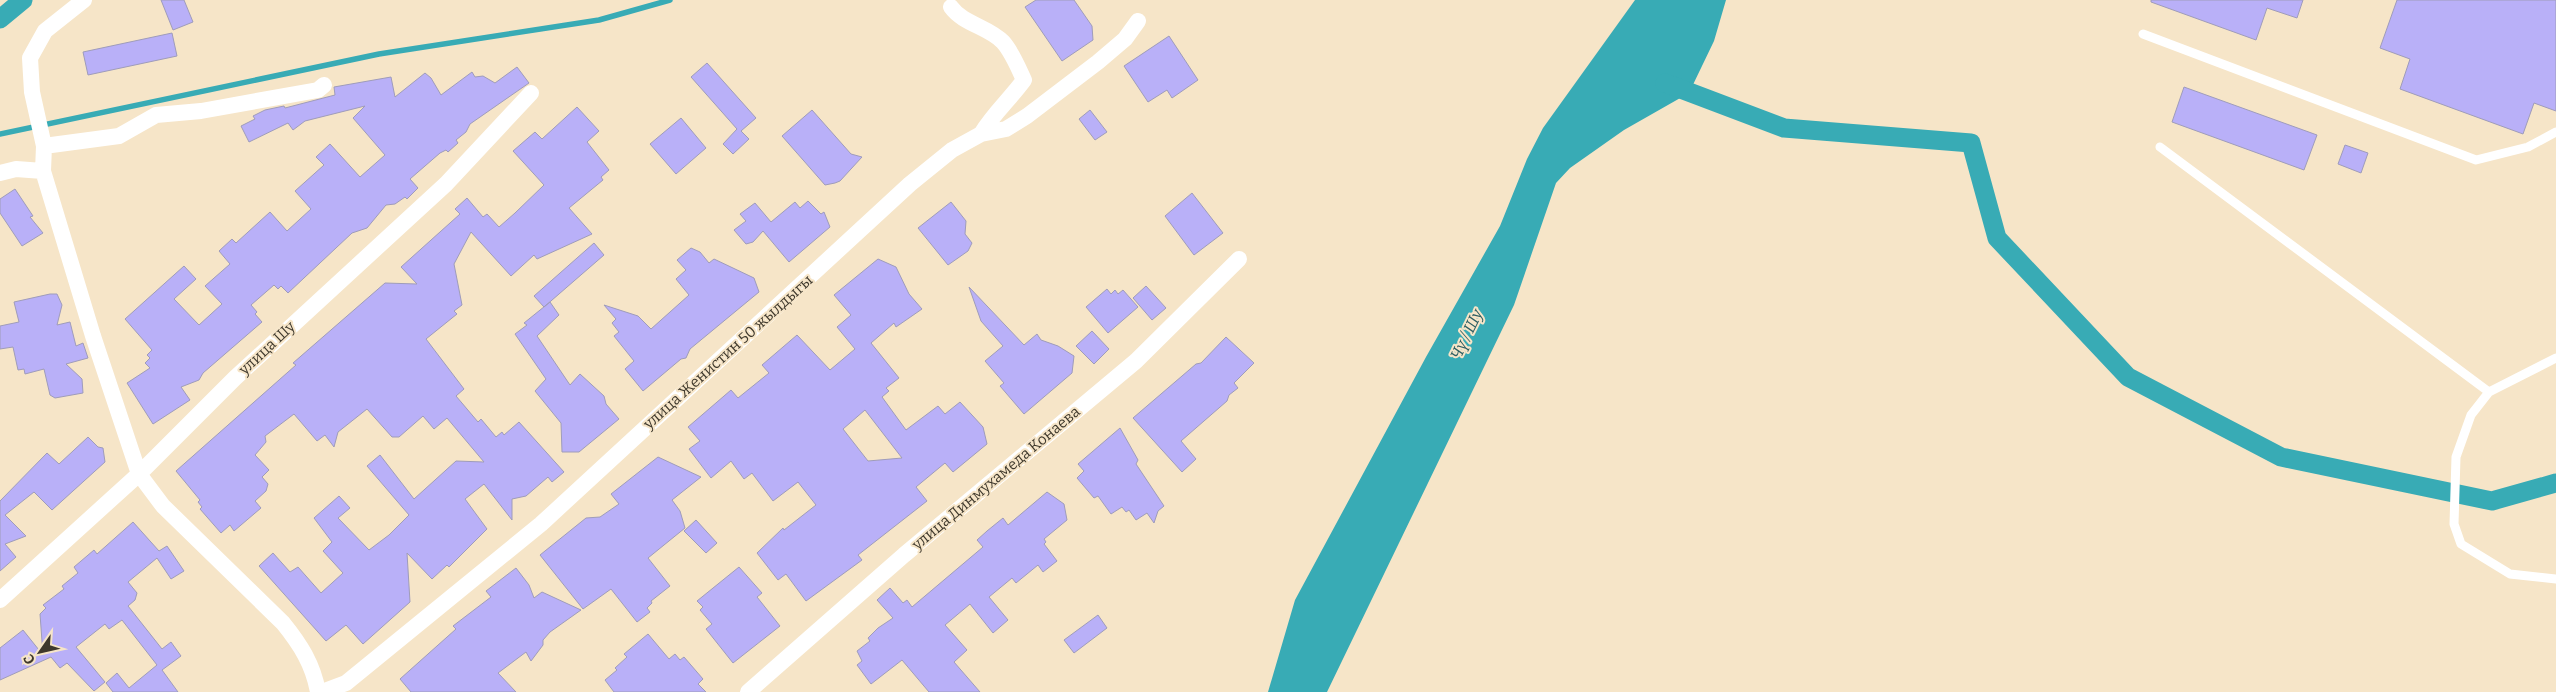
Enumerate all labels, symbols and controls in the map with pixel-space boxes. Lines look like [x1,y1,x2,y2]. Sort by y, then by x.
street label: улица Женистин 50 жылдыгы [639,271,816,434]
water label: Чү / Шу [1446,305,1487,362]
street label: улица Шу [234,317,299,379]
street label: улица Динмухамеда Конаева [908,402,1084,554]
north arrow [15,627,65,677]
text: С [20,650,39,667]

